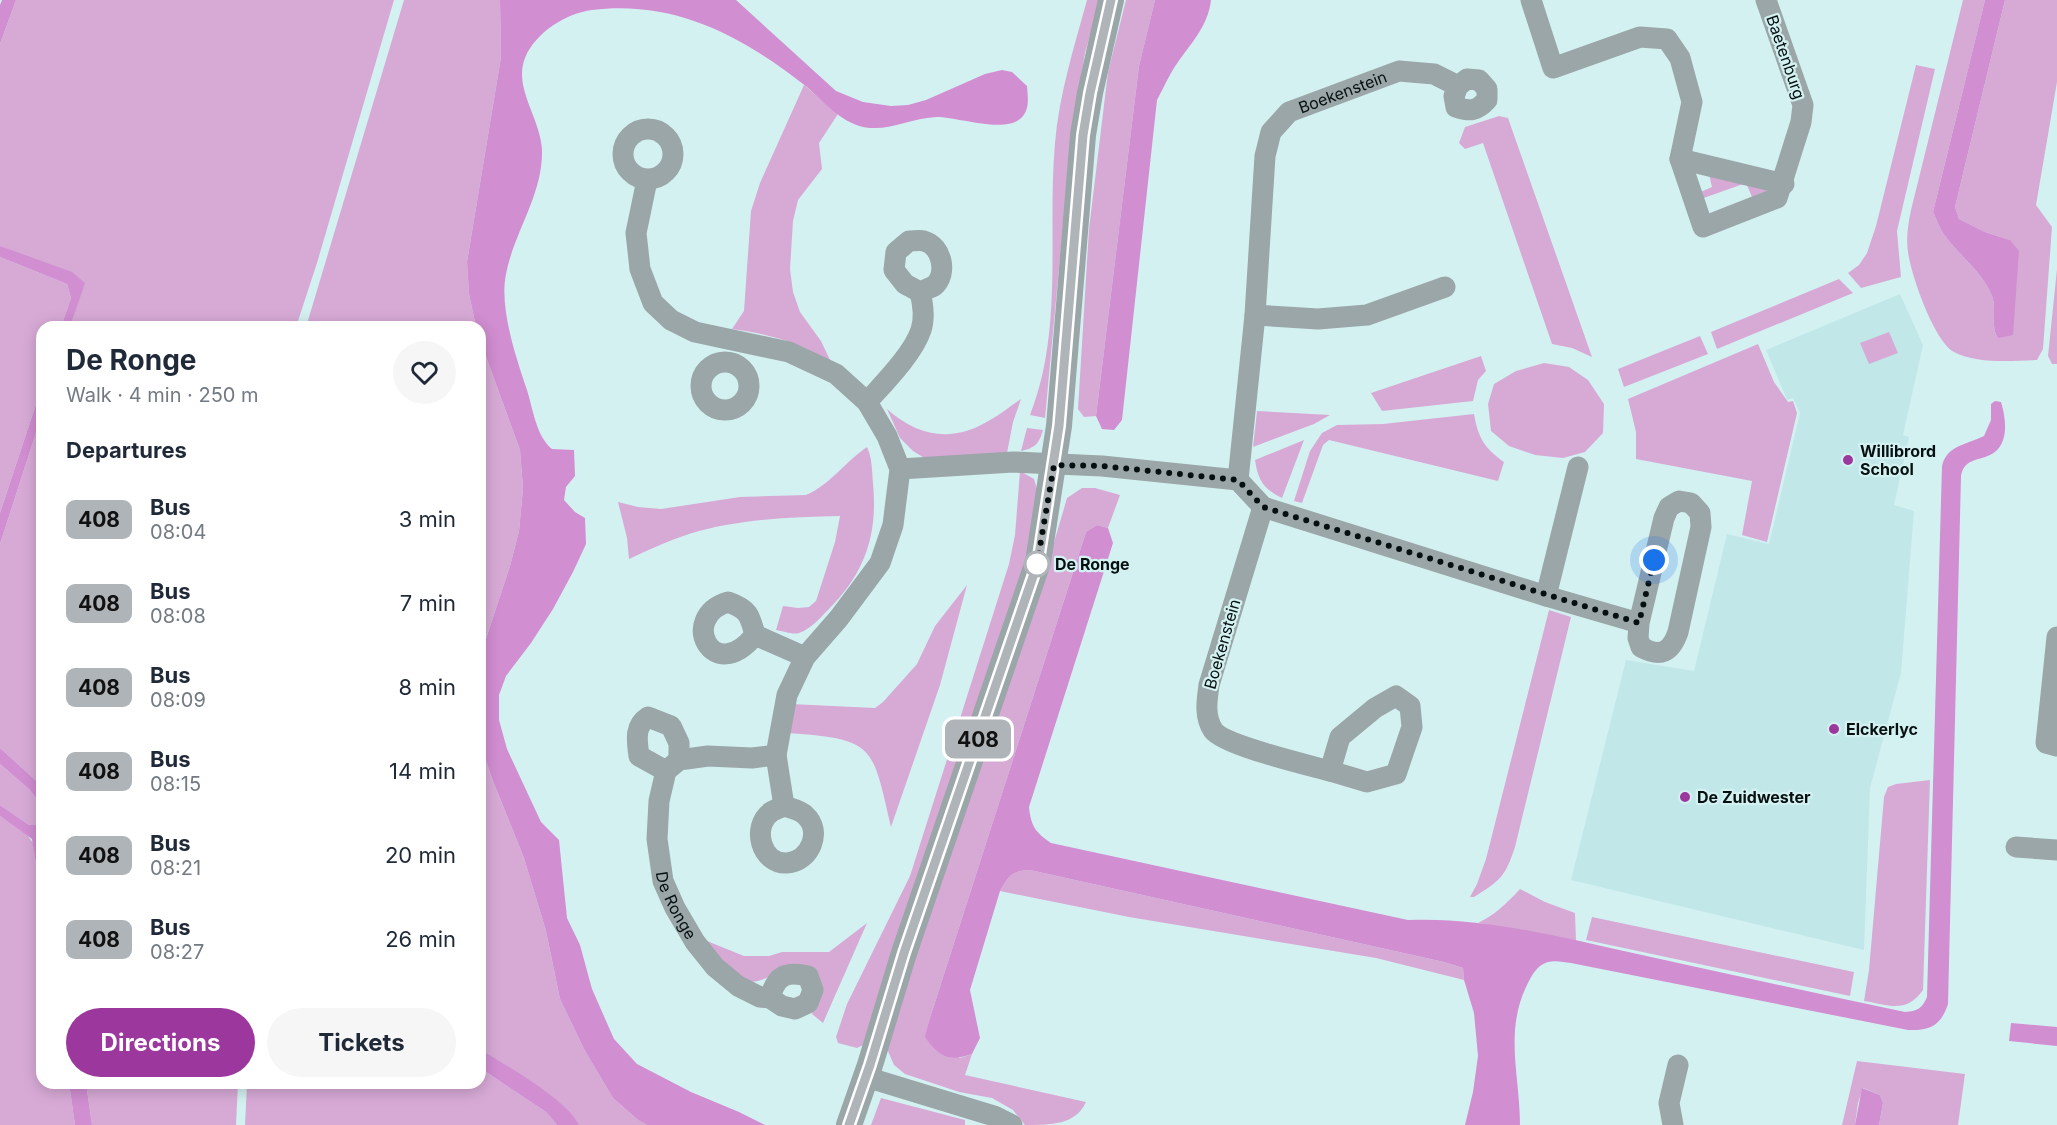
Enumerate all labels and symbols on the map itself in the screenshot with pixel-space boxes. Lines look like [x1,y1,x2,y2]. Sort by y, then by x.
street label: Baetenburg [1762,12,1810,102]
street label: Boekenstein [1296,66,1390,118]
place label: Willibrord School [1860,441,1936,479]
marker: Willibrord School [1841,453,1855,467]
your location [1639,545,1669,575]
marker: De Ronge [1024,551,1050,577]
place label: De Ronge [1055,554,1130,574]
street label: Boekenstein [1200,597,1244,691]
place label: Elckerlyc [1846,719,1918,739]
line badge: 408 [944,720,1012,758]
marker: Elckerlyc [1827,722,1841,736]
place label: De Zuidwester [1697,787,1811,807]
marker: De Zuidwester [1678,790,1692,804]
street label: De Ronge [652,870,701,943]

